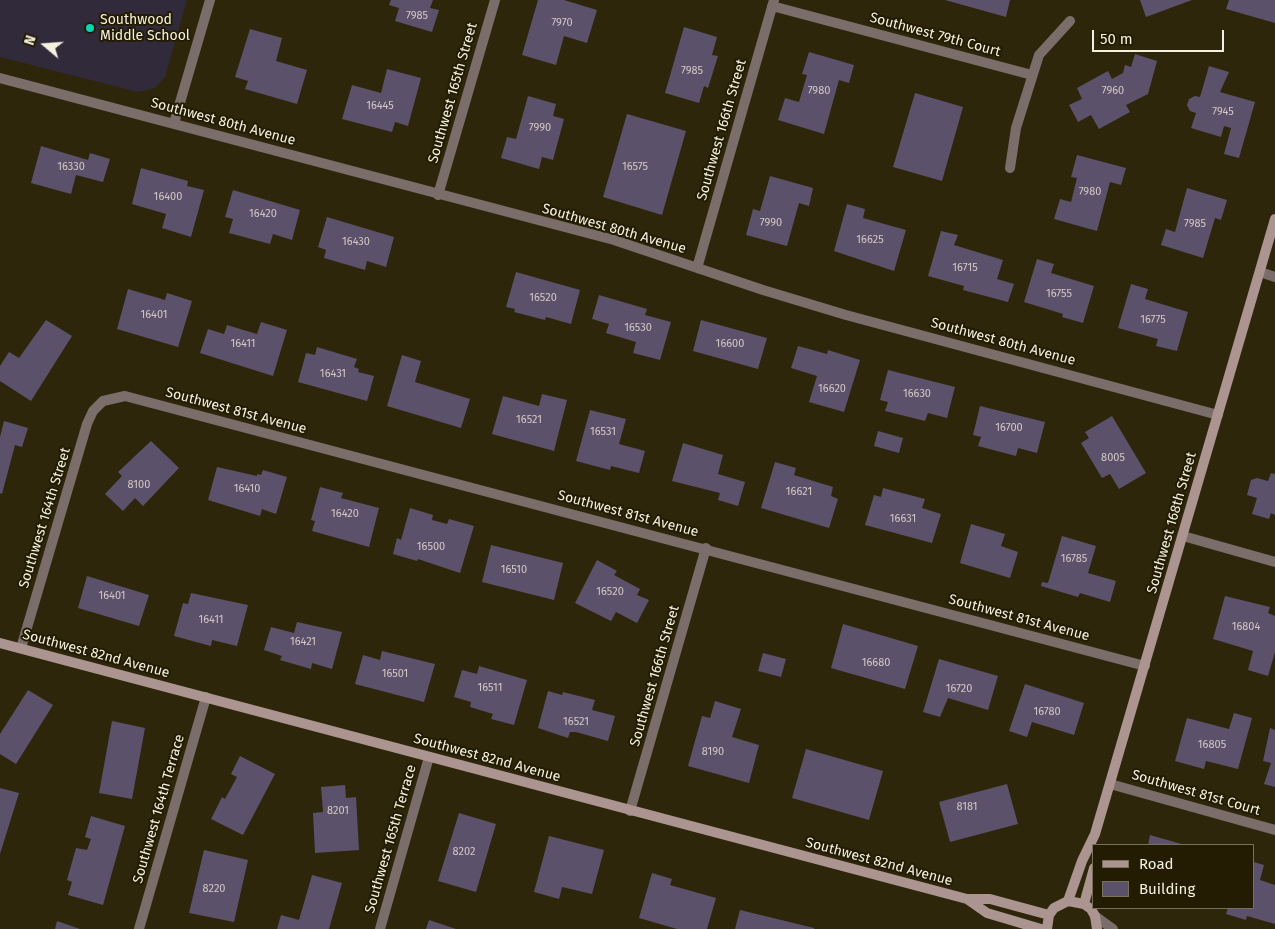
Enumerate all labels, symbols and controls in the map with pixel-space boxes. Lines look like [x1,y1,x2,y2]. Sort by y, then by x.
house number: 7985 [406,9,428,23]
street label: Southwest 79th Court [868,9,1002,61]
place label: Southwood Middle School [100,12,190,44]
house number: 7970 [551,16,573,30]
north arrow [20,20,70,70]
scale bar [1095,20,1228,52]
street label: Southwest 165th Street [425,21,481,165]
marker: Southwood Middle School [84,22,96,34]
text: 50 m [1100,30,1133,48]
text: N [21,33,40,47]
street label: Southwest 166th Street [694,57,750,203]
house number: 7985 [681,64,703,78]
house number: 7980 [808,84,830,98]
house number: 7960 [1102,84,1124,98]
street label: Southwest 80th Avenue [149,95,297,149]
house number: 16445 [366,99,394,113]
house number: 7945 [1212,105,1234,119]
house number: 7990 [529,121,551,135]
house number: 16330 [57,160,85,174]
house number: 16575 [622,160,648,174]
house number: 7980 [1079,185,1101,199]
house number: 16400 [154,190,182,204]
street label: Southwest 80th Avenue [540,200,688,258]
house number: 16420 [249,207,277,221]
house number: 7990 [760,216,782,230]
house number: 7985 [1184,217,1206,231]
house number: 16625 [856,233,884,247]
house number: 16430 [342,235,370,249]
house number: 16715 [952,261,978,275]
house number: 16755 [1046,287,1072,301]
house number: 16520 [529,291,557,305]
house number: 16401 [140,308,168,322]
house number: 16775 [1140,313,1166,327]
street label: Southwest 80th Avenue [929,315,1077,369]
house number: 16530 [624,321,652,335]
house number: 16411 [230,337,256,351]
house number: 16600 [716,337,744,351]
house number: 16431 [320,367,346,381]
house number: 16620 [818,382,846,396]
street label: Southwest 81st Avenue [164,384,308,438]
house number: 16630 [903,387,931,401]
house number: 16521 [516,413,542,427]
house number: 16700 [995,421,1023,435]
house number: 16531 [590,425,616,439]
street label: Southwest 164th Street [16,446,74,590]
street label: Southwest 168th Street [1144,450,1200,596]
house number: 8005 [1101,451,1125,465]
house number: 8100 [128,478,150,492]
house number: 16410 [234,482,260,496]
house number: 16621 [786,485,812,499]
street label: Southwest 81st Avenue [556,487,700,541]
house number: 16420 [331,507,359,521]
house number: 16631 [890,512,916,526]
house number: 16500 [417,540,445,554]
house number: 16785 [1061,552,1087,566]
house number: 16510 [501,563,527,577]
house number: 16520 [596,585,624,599]
house number: 16401 [98,589,126,603]
street label: Southwest 81st Avenue [947,591,1091,645]
street label: Southwest 166th Street [627,603,683,749]
house number: 16411 [198,613,224,627]
house number: 16804 [1232,620,1260,634]
street label: Southwest 82nd Avenue [21,626,171,682]
house number: 16421 [290,635,316,649]
house number: 16680 [862,656,890,670]
house number: 16501 [382,667,408,681]
house number: 16511 [478,681,502,695]
house number: 16720 [946,682,972,696]
house number: 16780 [1033,705,1061,719]
house number: 16521 [563,715,589,729]
street label: Southwest 82nd Avenue [412,730,562,786]
street label: Southwest 164th Terrace [130,733,188,885]
house number: 16805 [1198,738,1226,752]
house number: 8190 [702,745,724,759]
street label: Southwest 165th Terrace [362,763,420,915]
street label: Southwest 81st Court [1130,767,1262,819]
house number: 8181 [957,800,977,814]
house number: 8201 [327,804,349,818]
street label: Southwest 82nd Avenue [804,834,954,890]
legend [1092,844,1255,909]
house number: 8202 [453,845,475,859]
text: Road [1139,855,1174,873]
text: Building [1139,880,1195,898]
house number: 8220 [203,882,225,896]

